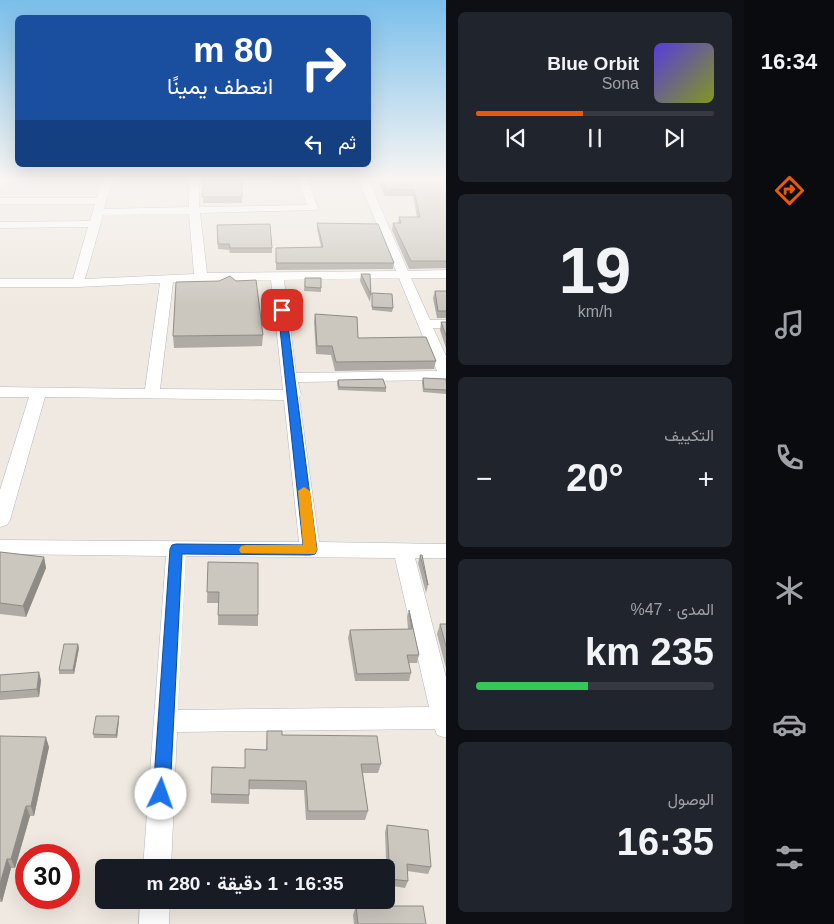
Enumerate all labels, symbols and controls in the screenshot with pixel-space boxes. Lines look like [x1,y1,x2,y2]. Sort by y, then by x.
text: 80 m [193,30,273,69]
icon: right [291,35,356,100]
text: 16:34 [761,49,817,74]
text: Blue Orbit [547,53,639,74]
text: انعطف يمينًا [167,74,273,99]
text: Sona [602,75,639,92]
icon: previous [502,124,530,152]
icon: pause [581,124,609,152]
icon: next [660,124,688,152]
icon: left [300,130,328,158]
text: ثم [338,132,356,153]
icon: directions [772,173,807,208]
text: 19 [559,234,631,307]
pin [261,289,303,331]
icon: arrive [268,296,296,324]
text: km/h [578,303,612,320]
icon: music [772,307,807,342]
text: التكييف [664,427,714,444]
icon: phone [772,440,807,475]
text: 20° [566,457,624,499]
text: − [476,463,492,494]
text: + [698,463,714,494]
icon: climate [772,573,807,608]
text: المدى · 47% [630,601,714,618]
text: 235 km [585,631,714,673]
icon: car [772,707,807,742]
position arrow [134,767,186,819]
text: الوصول [668,791,714,808]
text: 16:35 [617,821,714,863]
icon: filters [772,840,807,875]
speed limit sign: 30 [15,844,80,909]
text: 16:35 · 1 دقيقة · 280 m [147,873,343,894]

